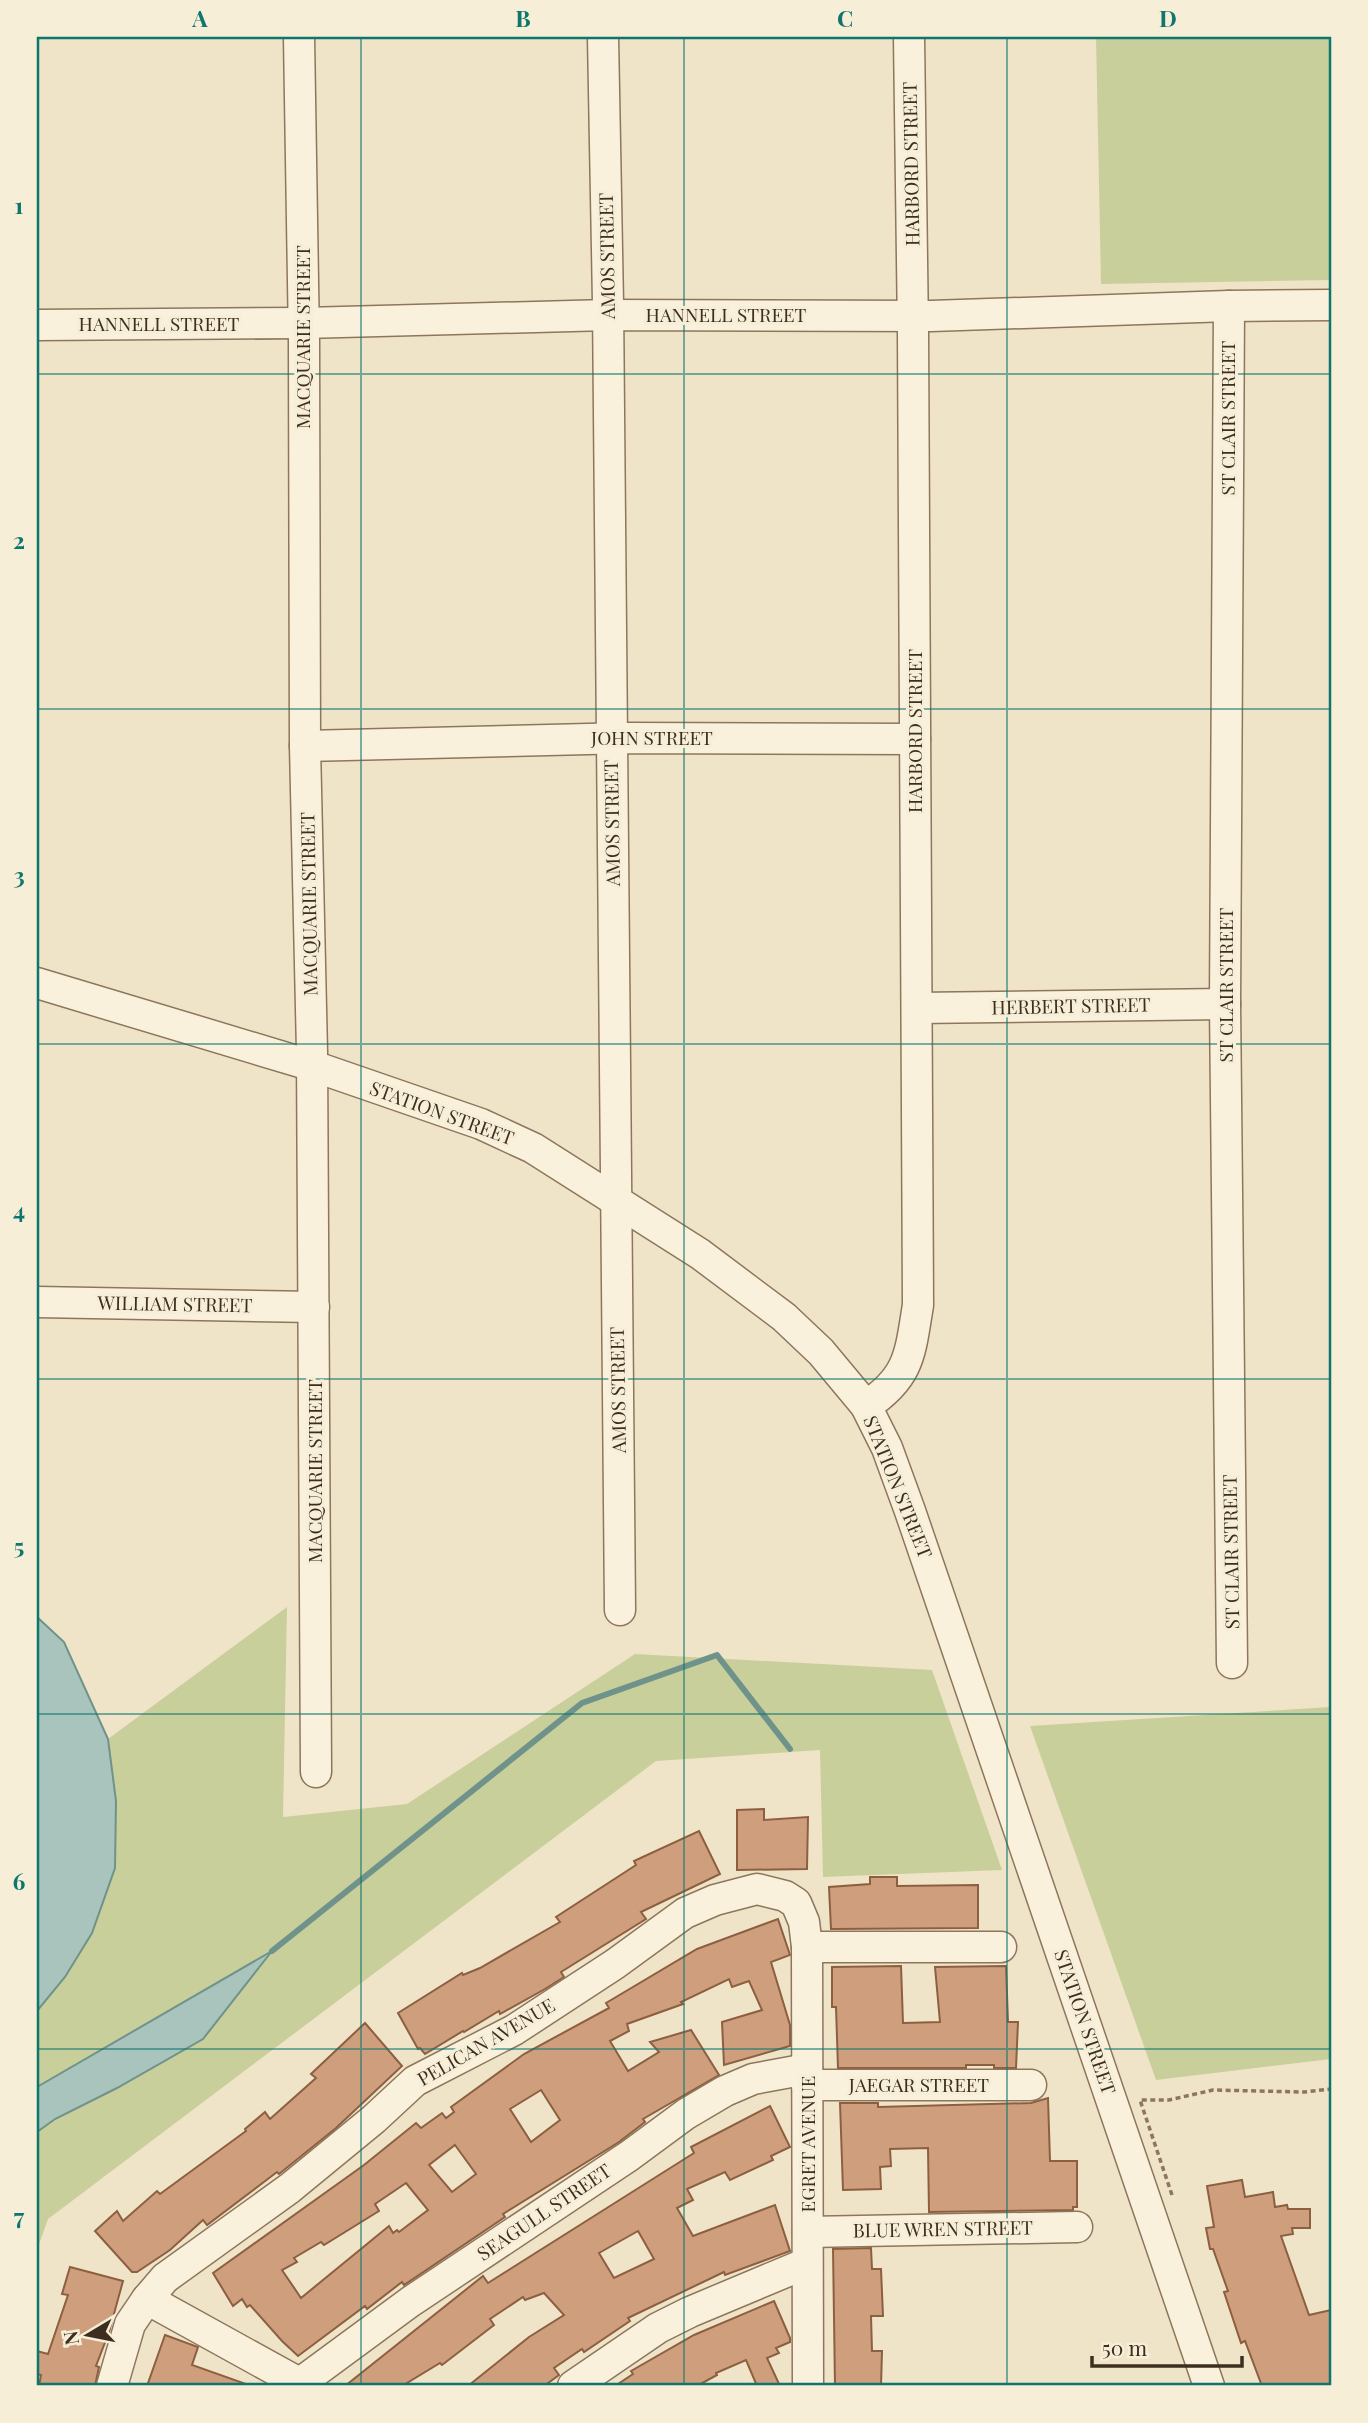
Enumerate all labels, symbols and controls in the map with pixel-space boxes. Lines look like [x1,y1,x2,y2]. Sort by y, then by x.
text: A [191,2,208,33]
text: B [515,2,531,33]
text: C [837,2,853,33]
text: D [1159,2,1177,33]
street label: HARBORD STREET [896,82,924,246]
text: 1 [15,189,24,220]
street label: AMOS STREET [592,192,620,320]
street label: MACQUARIE STREET [289,245,315,429]
street label: HANNELL STREET [646,301,807,327]
street label: HANNELL STREET [79,310,240,336]
street label: ST CLAIR STREET [1214,340,1240,495]
text: 2 [13,524,25,555]
street label: HARBORD STREET [901,649,927,813]
street label: JOHN STREET [590,724,713,750]
street label: AMOS STREET [597,759,625,887]
street label: MACQUARIE STREET [293,812,323,996]
text: 3 [13,859,25,890]
street label: ST CLAIR STREET [1212,907,1238,1062]
street label: HERBERT STREET [991,991,1151,1019]
street label: STATION STREET [367,1074,518,1150]
text: 4 [13,1194,25,1225]
street label: WILLIAM STREET [96,1289,253,1317]
street label: AMOS STREET [603,1326,631,1454]
street label: MACQUARIE STREET [301,1379,327,1563]
street label: STATION STREET [858,1411,939,1562]
street label: ST CLAIR STREET [1216,1474,1244,1630]
text: 5 [14,1530,24,1561]
text: 6 [13,1865,26,1896]
street label: STATION STREET [1049,1946,1123,2098]
street label: PELICAN AVENUE [412,1991,559,2091]
street label: JAEGAR STREET [848,2071,989,2097]
street label: EGRET AVENUE [794,2076,820,2212]
street label: SEAGULL STREET [471,2157,616,2266]
text: 7 [14,2200,25,2231]
street label: BLUE WREN STREET [853,2213,1033,2243]
north arrow [52,2300,122,2370]
scale bar [1092,2325,1242,2369]
text: N [56,2329,84,2347]
text: 50 m [1102,2333,1148,2361]

